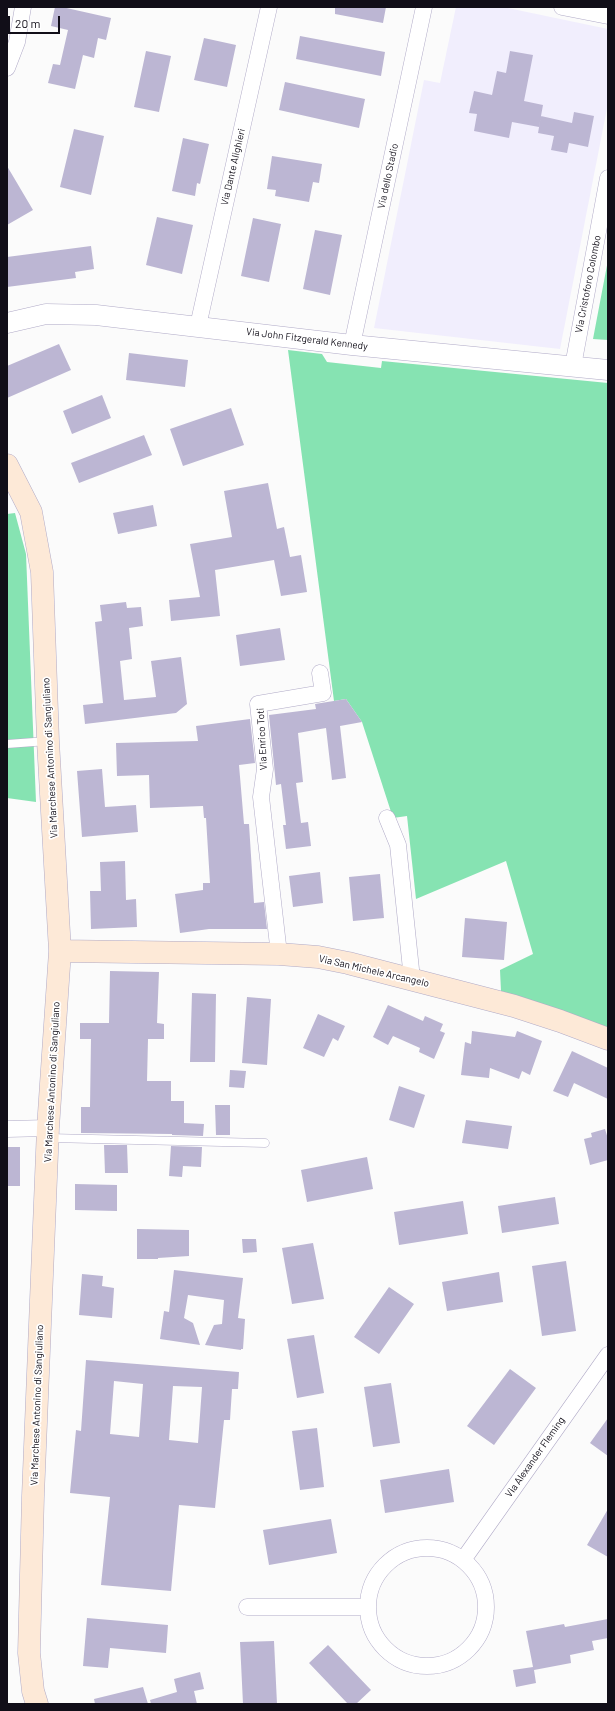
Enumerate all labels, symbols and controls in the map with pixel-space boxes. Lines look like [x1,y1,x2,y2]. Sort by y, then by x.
scale bar [10,8,62,34]
text: 20 m [15,16,41,30]
street label: Via Dante Alighieri [218,127,248,207]
street label: Via dello Stadio [375,142,401,210]
street label: Via Cristoforo Colombo [573,234,603,334]
street label: Via John Fitzgerald Kennedy [246,326,368,352]
street label: Via Marchese Antonino di Sangiuliano [40,677,60,839]
street label: Via Enrico Toti [254,708,270,770]
street label: Via San Michele Arcangelo [318,952,430,990]
street label: Via Marchese Antonino di Sangiuliano [42,1001,62,1163]
street label: Via Marchese Antonino di Sangiuliano [28,1324,46,1486]
street label: Via Alexander Fleming [503,1414,567,1500]

